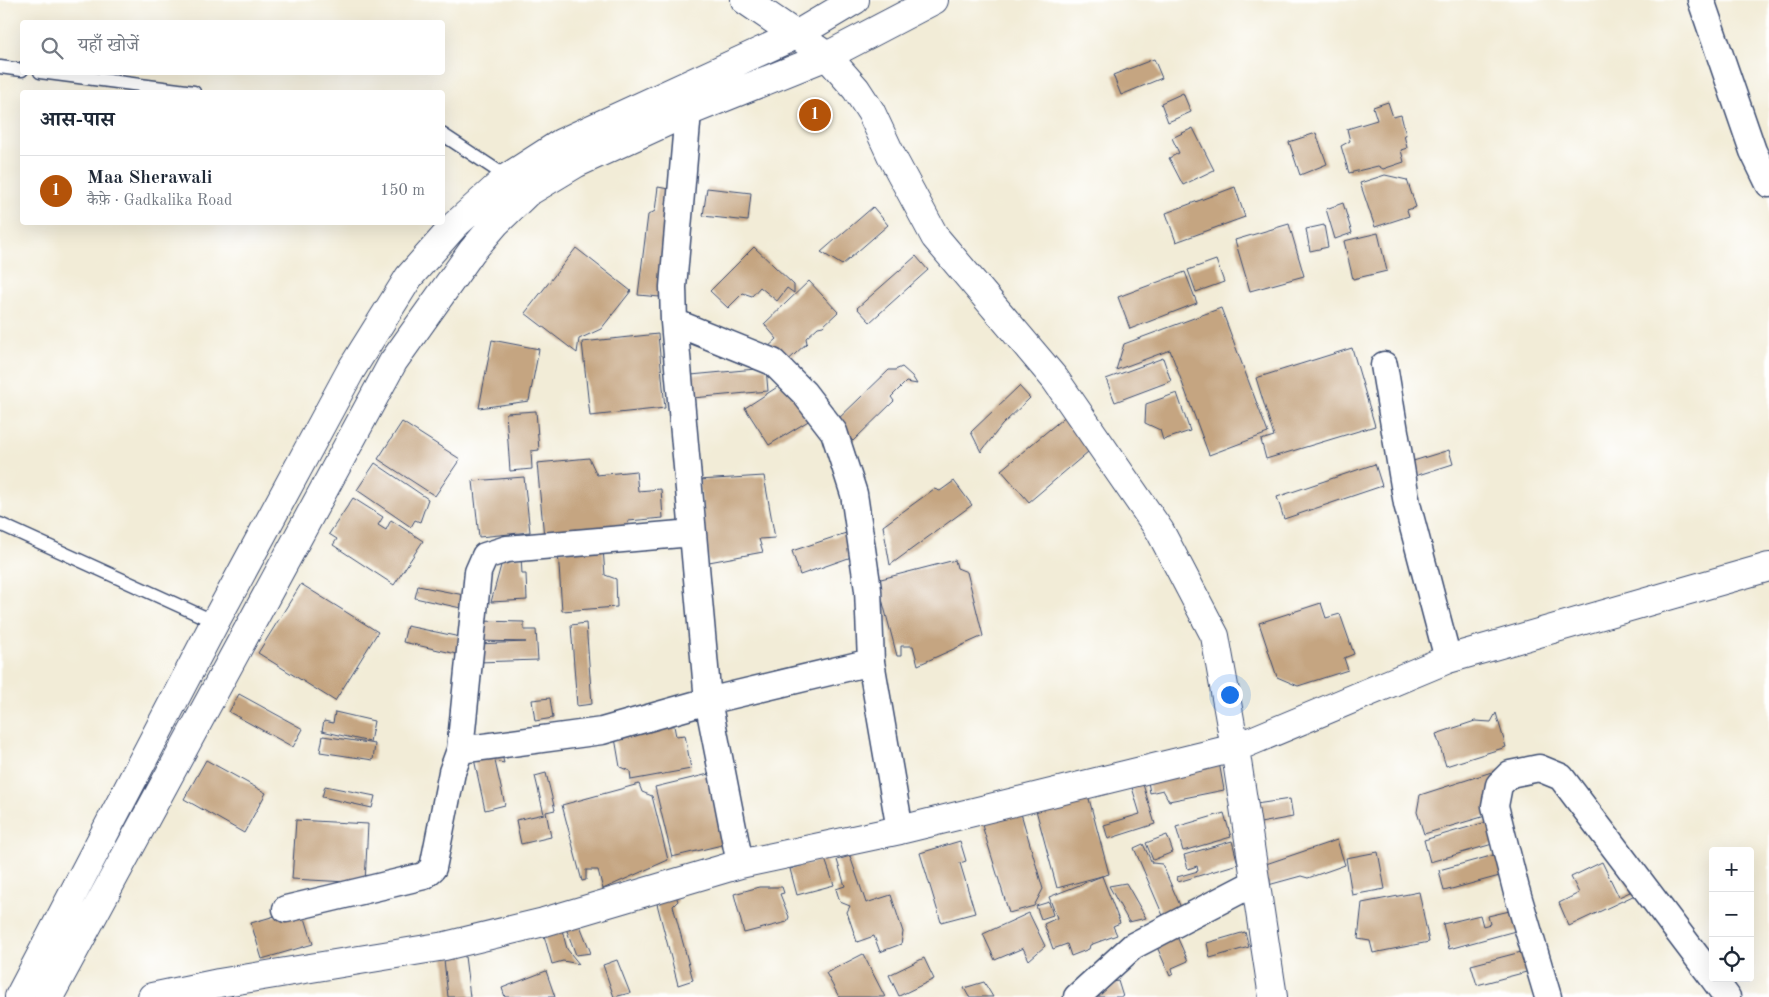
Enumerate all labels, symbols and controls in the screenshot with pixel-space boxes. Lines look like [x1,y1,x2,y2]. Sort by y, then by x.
search box [20,20,445,75]
icon: search [38,34,66,62]
text: यहाँ खोजें [78,37,139,56]
pin: 1 [799,96,831,134]
text: आस-पास [40,110,115,131]
text: Maa Sherawali [87,169,212,188]
text: 1 [51,183,61,199]
text: 150 m [380,183,425,199]
text: कैफ़े · Gadkalika Road [87,193,232,209]
your location [1217,682,1243,708]
map controls [1709,847,1754,982]
button: + [1709,847,1754,892]
button: − [1709,892,1754,937]
button: locate [1709,937,1754,982]

